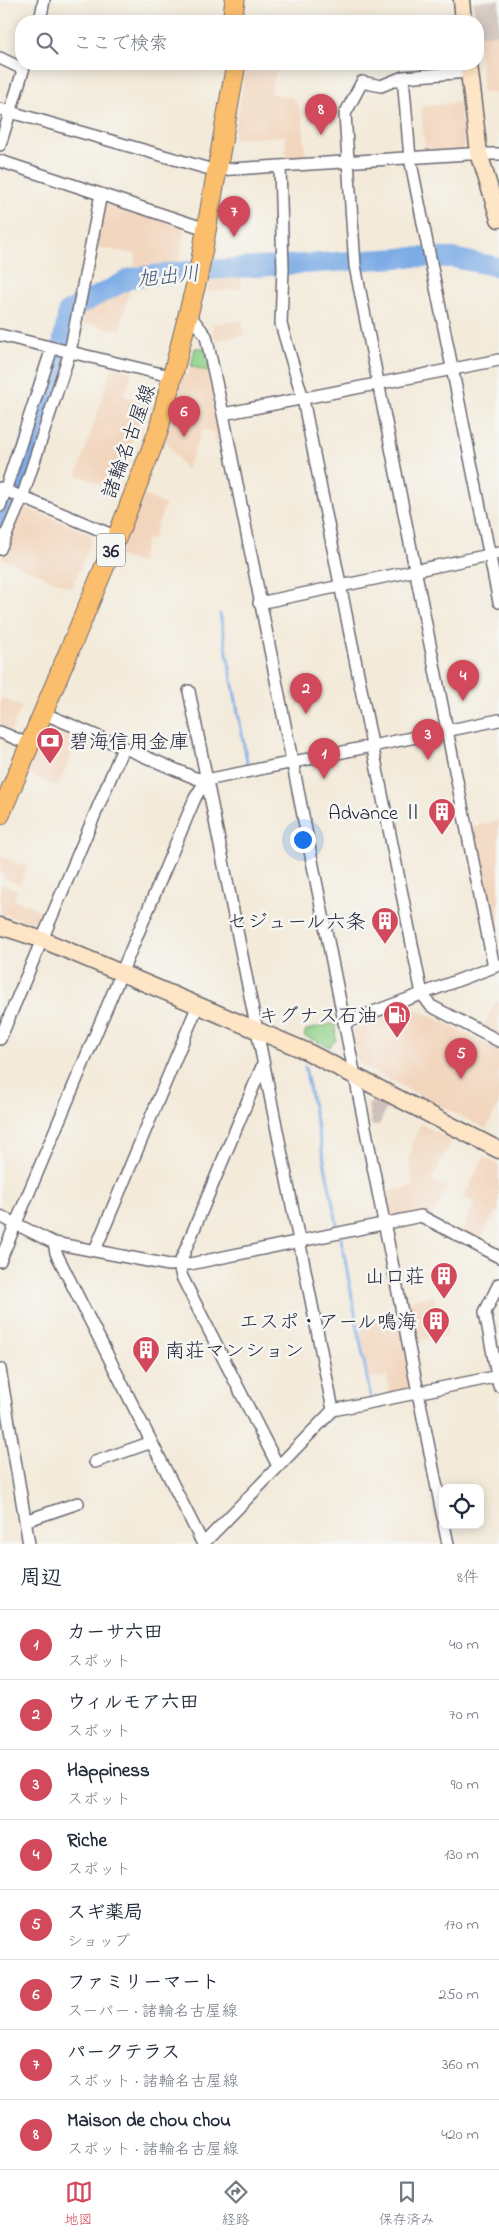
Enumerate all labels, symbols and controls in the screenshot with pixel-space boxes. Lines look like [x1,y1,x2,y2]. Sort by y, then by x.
search box [15,15,484,70]
icon: search [33,29,61,57]
text: ここで検索 [73,31,168,58]
pin: 8 [305,94,337,135]
pin: 7 [218,196,250,237]
water label: 旭出川 [135,260,201,296]
street label: 諸輪名古屋線 [96,381,164,503]
pin: 6 [168,396,200,437]
road number: 36 [97,534,125,566]
pin: 4 [447,660,479,701]
pin: 2 [290,673,322,714]
pin: 3 [412,719,444,760]
bank icon: 碧海信用金庫 [35,726,65,765]
place label: 碧海信用金庫 [69,729,189,758]
pin: 1 [308,738,340,779]
building icon: Advance Ⅱ [427,797,457,836]
place label: Advance Ⅱ [328,800,423,829]
your location [290,827,316,853]
building icon: セジュール六条 [370,906,400,945]
place label: セジュール六条 [227,909,366,938]
fuel station icon: キグナス石油 [382,1000,412,1039]
place label: キグナス石油 [259,1003,378,1032]
pin: 5 [445,1038,477,1079]
building icon: 山口荘 [429,1261,459,1300]
place label: 山口荘 [365,1264,425,1293]
building icon: エスポ・アール鳴海 [421,1306,451,1345]
place label: エスポ・アール鳴海 [239,1309,417,1338]
building icon: 南荘マンション [131,1335,161,1374]
place label: 南荘マンション [165,1338,304,1367]
map controls [439,1484,484,1529]
button: locate [439,1484,484,1529]
text: 周辺 [20,1564,62,1594]
text: 8件 [457,1566,479,1590]
text: カーサ六田 [67,1620,163,1647]
text: 1 [33,1633,39,1657]
text: 40 m [449,1633,479,1657]
text: スポット [67,1650,131,1674]
text: ウィルモア六田 [67,1690,199,1717]
text: 2 [32,1703,40,1727]
text: 70 m [449,1703,479,1727]
text: スポット [67,1720,131,1744]
text: Happiness [67,1758,150,1785]
text: 3 [33,1773,39,1797]
text: 90 m [451,1773,479,1797]
text: スポット [67,1788,131,1812]
text: Riche [67,1828,107,1855]
text: 4 [33,1843,39,1867]
text: 130 m [444,1843,479,1867]
text: スポット [67,1858,131,1882]
text: スギ薬局 [67,1900,143,1927]
text: 5 [31,1913,41,1937]
text: 170 m [444,1913,479,1937]
text: ショップ [67,1930,130,1954]
text: ファミリーマート [67,1970,220,1997]
text: 6 [32,1983,40,2007]
text: 250 m [439,1983,479,2007]
text: スーパー · 諸輪名古屋線 [67,2000,238,2024]
text: パークテラス [67,2040,180,2067]
text: 7 [33,2053,39,2077]
text: 360 m [442,2053,479,2077]
text: スポット · 諸輪名古屋線 [67,2070,238,2094]
text: Maison de chou chou [67,2108,231,2135]
text: 8 [33,2123,39,2147]
text: 420 m [441,2123,479,2147]
text: スポット · 諸輪名古屋線 [67,2138,238,2162]
tab: 地図 [65,2178,93,2231]
tab: 経路 [222,2178,250,2231]
tab: 保存済み [379,2178,435,2231]

